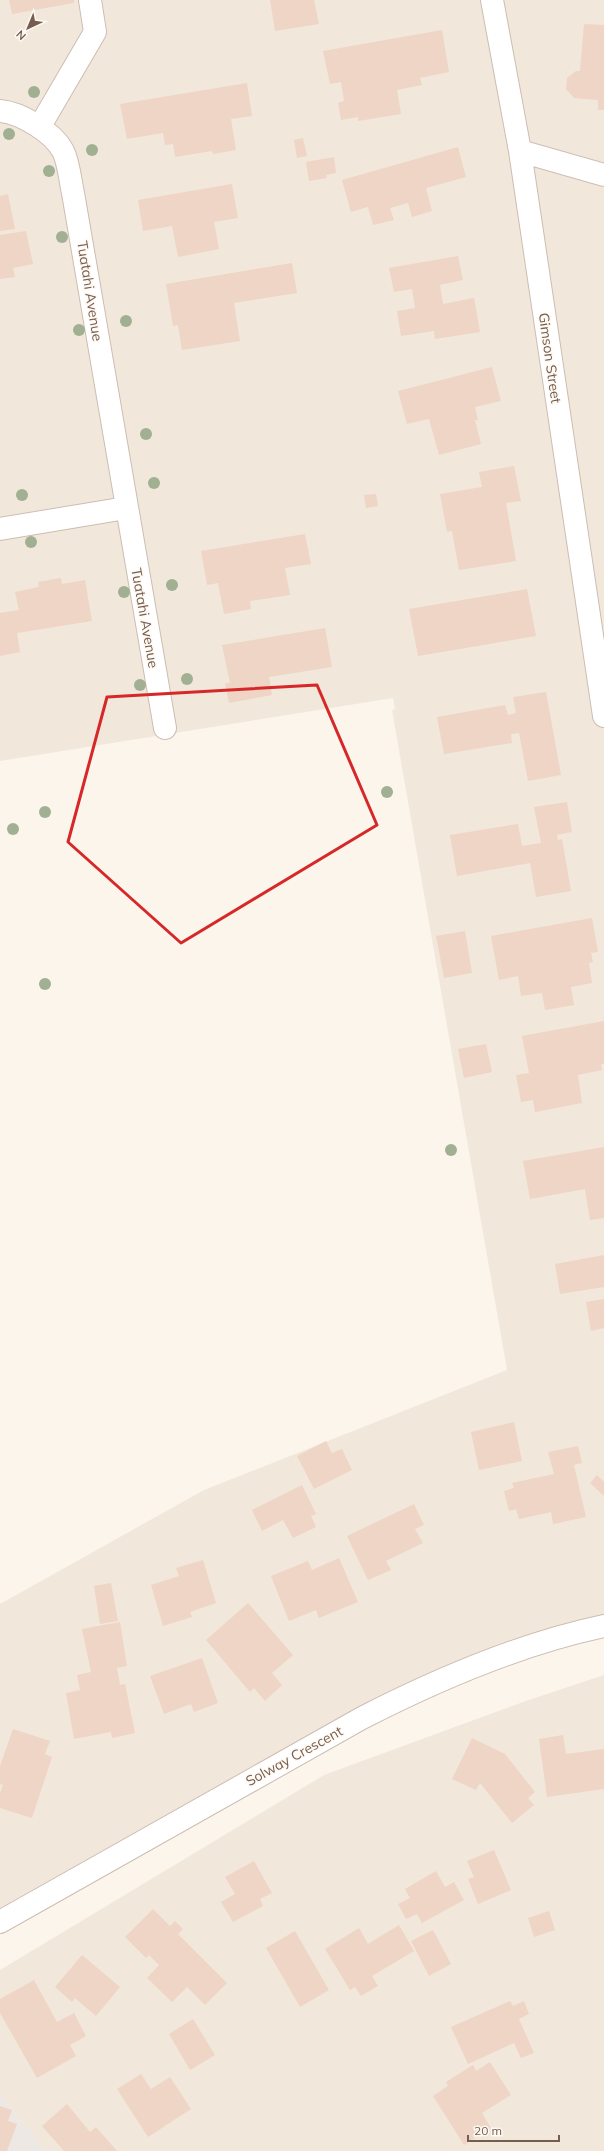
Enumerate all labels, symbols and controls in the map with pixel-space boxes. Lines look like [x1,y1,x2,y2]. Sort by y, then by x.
north arrow [8,8,48,48]
text: N [13,27,29,43]
street label: Tuatahi Avenue [73,240,107,342]
street label: Gimson Street [535,312,565,405]
street label: Tuatahi Avenue [127,567,163,669]
street label: Solway Crescent [242,1722,346,1790]
scale bar [468,2117,559,2143]
text: 20 m [474,2123,502,2138]

